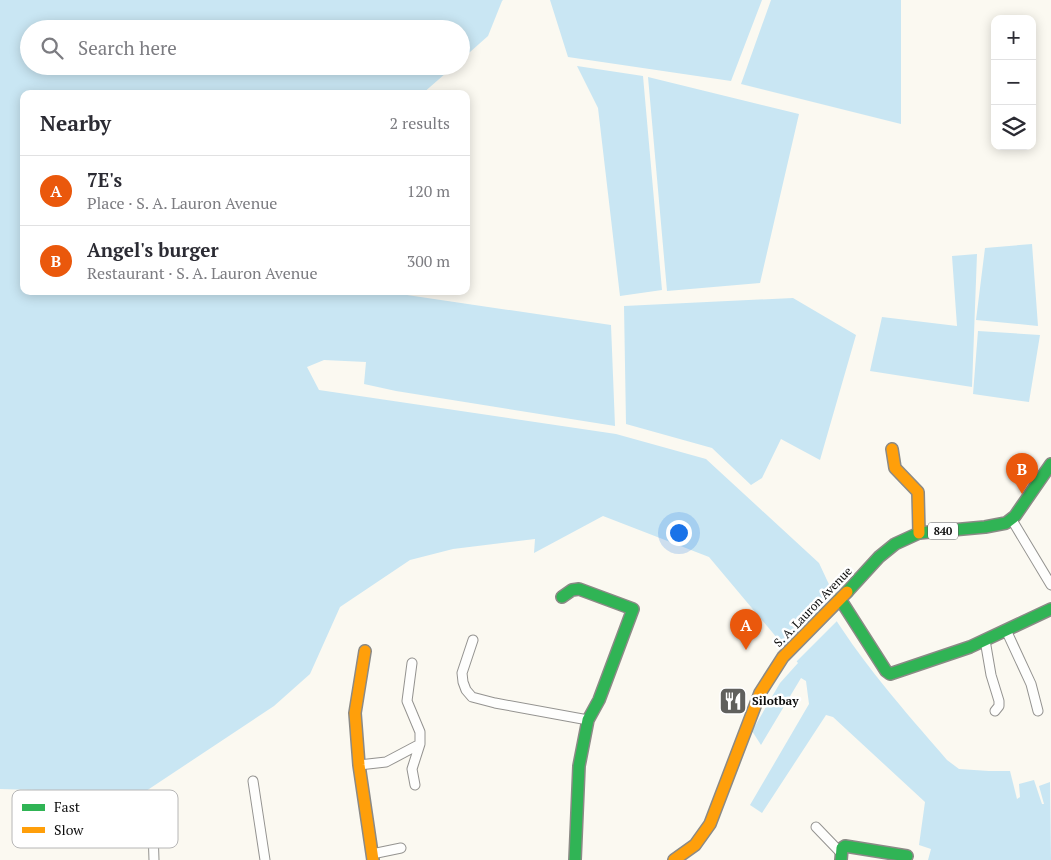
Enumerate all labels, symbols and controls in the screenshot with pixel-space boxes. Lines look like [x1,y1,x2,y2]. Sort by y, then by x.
map controls [991,15,1036,150]
button: + [991,15,1036,60]
search box [20,20,470,75]
icon: search [38,34,66,62]
text: Search here [78,35,177,60]
button: − [991,60,1036,105]
button: layers [991,105,1036,150]
text: Nearby [40,109,111,137]
text: 2 results [390,112,450,134]
text: 7E's [87,167,122,192]
text: A [50,180,62,202]
text: 120 m [407,180,450,202]
text: Place · S. A. Lauron Avenue [87,192,277,214]
text: Angel's burger [87,237,219,262]
text: B [51,250,61,272]
text: 300 m [407,250,450,272]
text: Restaurant · S. A. Lauron Avenue [87,262,317,284]
pin: B [1006,453,1038,494]
your location [666,520,692,546]
road number: 840 [928,522,958,540]
street label: S. A. Lauron Avenue [770,563,855,650]
pin: A [730,609,762,650]
restaurant icon: Silotbay [718,686,748,716]
place label: Silotbay [752,693,799,708]
legend [12,790,178,848]
text: Fast [54,797,81,816]
text: Slow [54,820,84,839]

